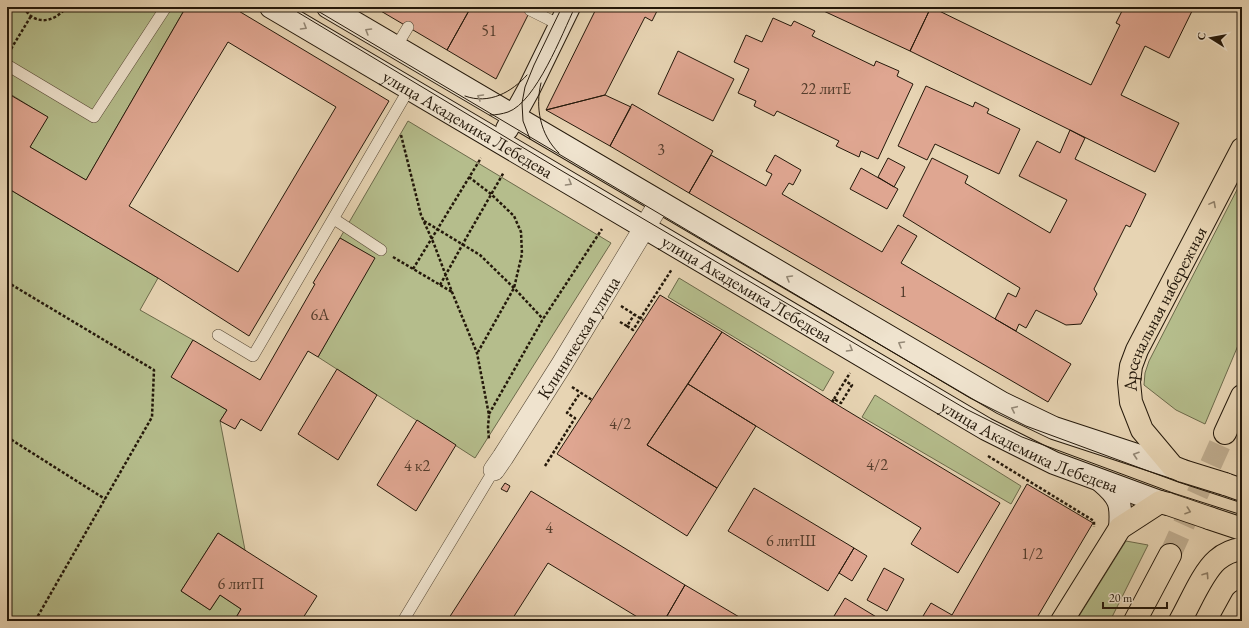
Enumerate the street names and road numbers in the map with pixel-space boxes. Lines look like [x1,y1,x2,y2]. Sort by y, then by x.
street label: улица Академика Лебедева [379,64,558,183]
street label: Арсенальная набережная [1117,222,1211,394]
street label: улица Академика Лебедева [658,229,837,348]
street label: Клиническая улица [531,271,625,403]
street label: улица Академика Лебедева [937,393,1122,498]

